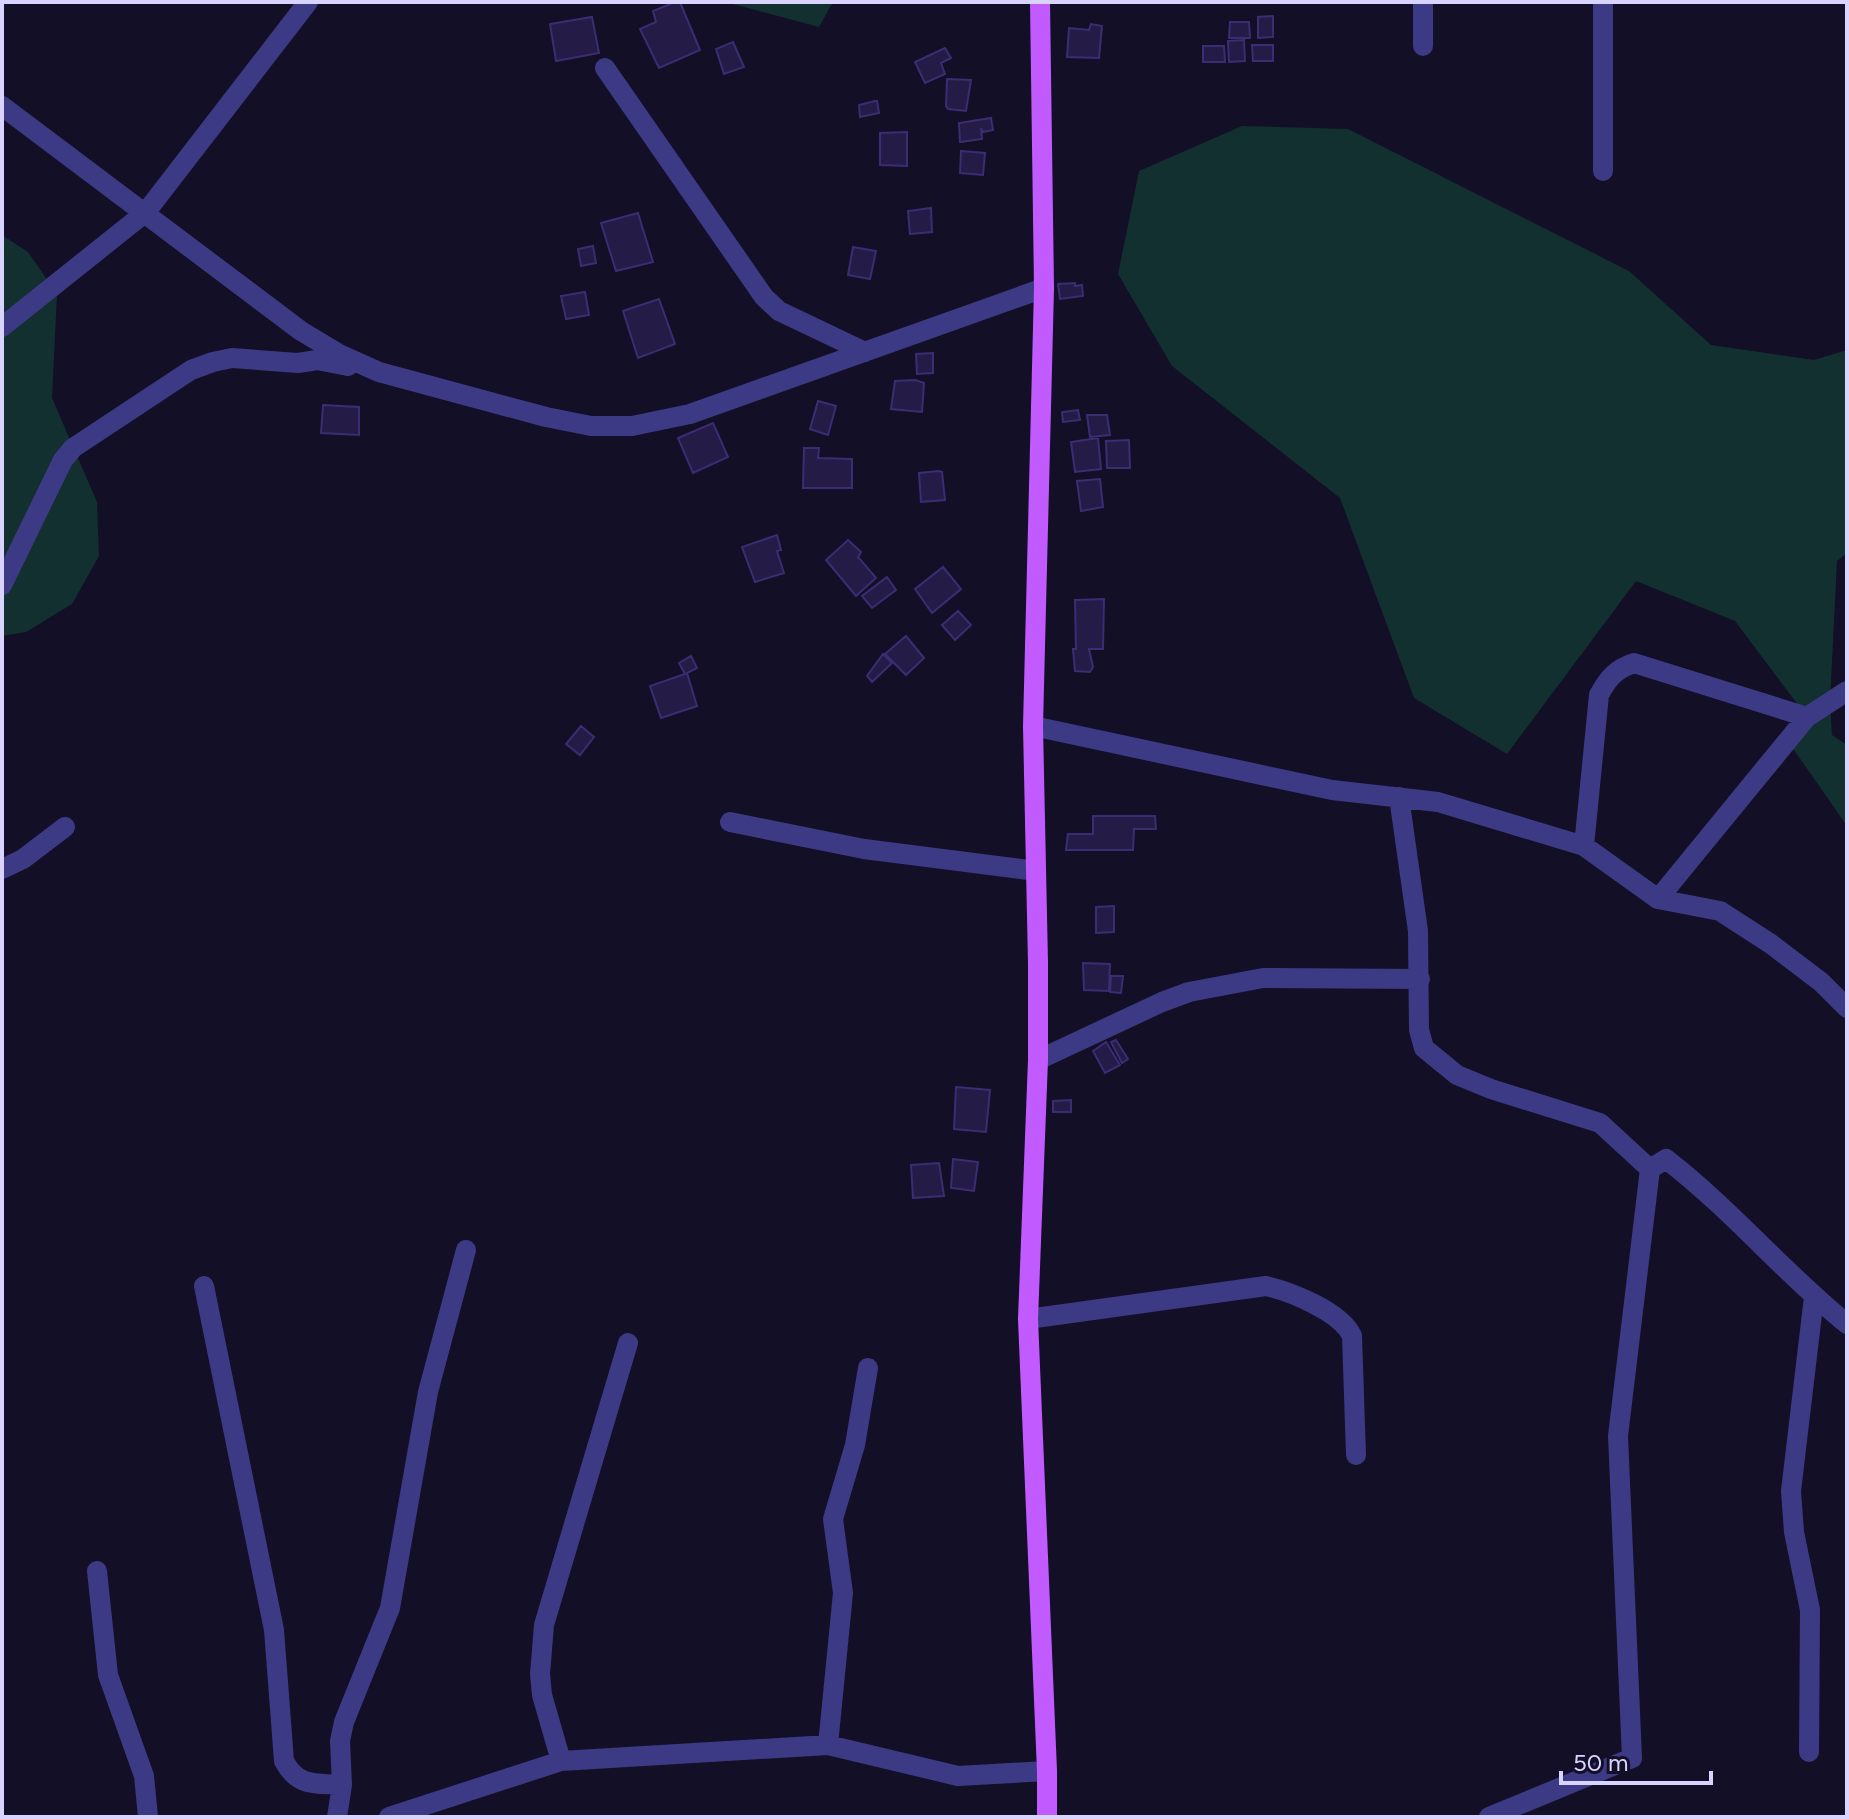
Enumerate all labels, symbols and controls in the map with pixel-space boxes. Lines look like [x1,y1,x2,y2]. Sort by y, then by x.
scale bar [1561,1735,1711,1785]
text: 50 m [1573,1748,1629,1777]

